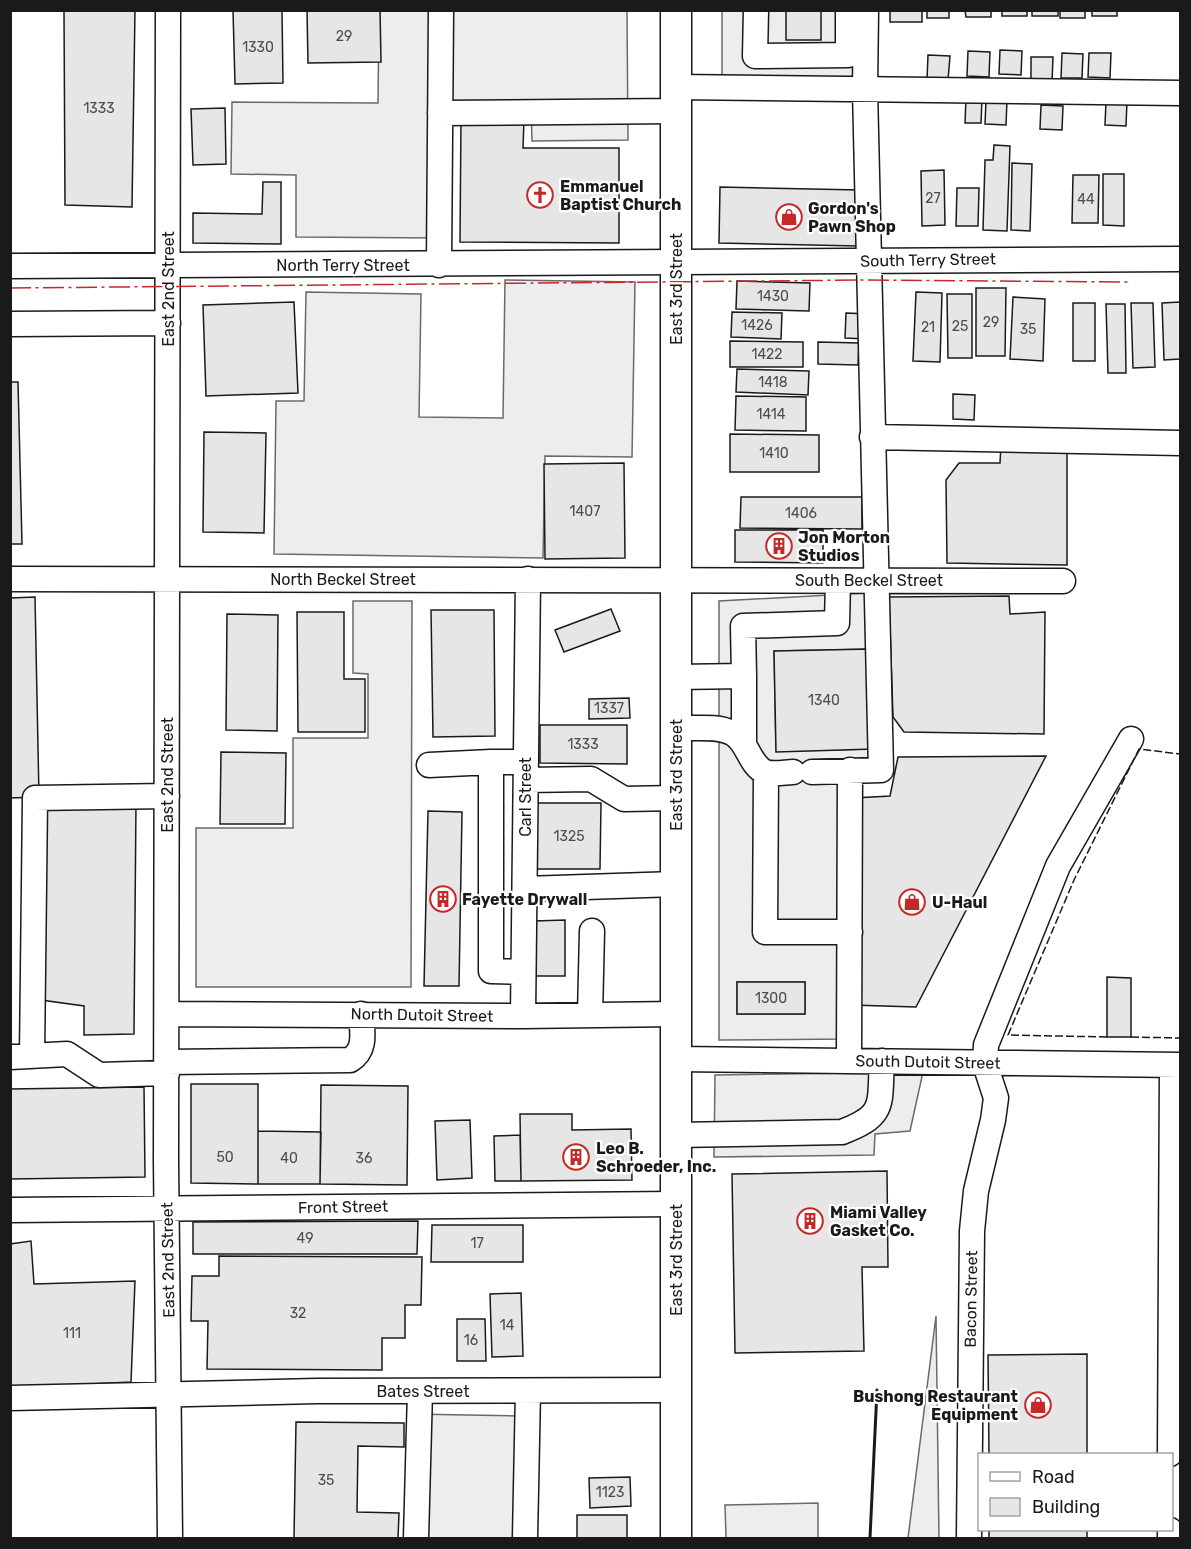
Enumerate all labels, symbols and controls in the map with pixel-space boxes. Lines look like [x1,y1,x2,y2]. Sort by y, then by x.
house number: 29 [336,28,352,45]
house number: 1330 [242,39,274,56]
house number: 1333 [83,100,115,117]
place label: Emmanuel Baptist Church [560,177,681,214]
church icon: Emmanuel Baptist Church [525,180,555,210]
house number: 27 [925,190,941,207]
house number: 44 [1077,191,1095,208]
place label: Gordon's Pawn Shop [808,199,896,236]
shop icon: Gordon's Pawn Shop [774,202,804,232]
street label: East 2nd Street [159,231,178,347]
street label: East 3rd Street [667,233,686,345]
street label: South Terry Street [860,249,996,271]
street label: North Terry Street [276,256,410,275]
house number: 1430 [757,288,789,305]
house number: 29 [983,314,999,331]
house number: 1426 [741,317,773,334]
house number: 25 [952,318,968,335]
house number: 21 [921,319,935,336]
house number: 35 [1020,321,1036,338]
house number: 1422 [751,346,783,363]
house number: 1418 [758,374,788,391]
house number: 1414 [756,406,786,423]
house number: 1410 [759,445,789,462]
house number: 1407 [570,503,600,520]
house number: 1406 [785,505,817,522]
place label: Jon Morton Studios [798,528,890,565]
building icon: Jon Morton Studios [764,531,794,561]
street label: North Beckel Street [270,570,416,589]
street label: South Beckel Street [795,571,943,590]
house number: 1340 [808,692,840,709]
house number: 1337 [594,700,624,717]
street label: East 2nd Street [158,717,177,833]
street label: East 3rd Street [667,719,686,831]
house number: 1333 [567,736,599,753]
street label: Carl Street [516,757,535,837]
house number: 1325 [554,828,584,845]
building icon: Fayette Drywall [428,884,458,914]
shop icon: U-Haul [897,887,927,917]
place label: Fayette Drywall [462,890,587,909]
place label: U-Haul [932,893,987,912]
house number: 1300 [755,990,787,1007]
street label: North Dutoit Street [350,1004,494,1026]
street label: South Dutoit Street [855,1051,1001,1073]
place label: Leo B. Schroeder, Inc. [596,1139,716,1176]
building icon: Leo B. Schroeder, Inc. [561,1142,591,1172]
house number: 50 [216,1149,234,1166]
house number: 40 [280,1150,298,1167]
house number: 36 [356,1150,372,1167]
street label: Front Street [298,1197,388,1217]
street label: East 2nd Street [157,1202,179,1318]
place label: Miami Valley Gasket Co. [830,1203,927,1240]
street label: East 3rd Street [667,1204,686,1316]
building icon: Miami Valley Gasket Co. [795,1206,825,1236]
house number: 49 [297,1230,313,1247]
house number: 17 [470,1235,484,1252]
street label: Bacon Street [961,1250,981,1348]
house number: 32 [290,1305,306,1322]
house number: 14 [500,1317,515,1334]
house number: 111 [63,1325,81,1342]
house number: 16 [464,1332,478,1349]
street label: Bates Street [377,1382,470,1401]
place label: Bushong Restaurant Equipment [853,1387,1019,1424]
shop icon: Bushong Restaurant Equipment [1023,1390,1053,1420]
legend [978,1453,1173,1531]
text: Road [1032,1466,1075,1488]
house number: 35 [318,1472,334,1489]
house number: 1123 [596,1484,624,1501]
text: Building [1032,1496,1100,1518]

